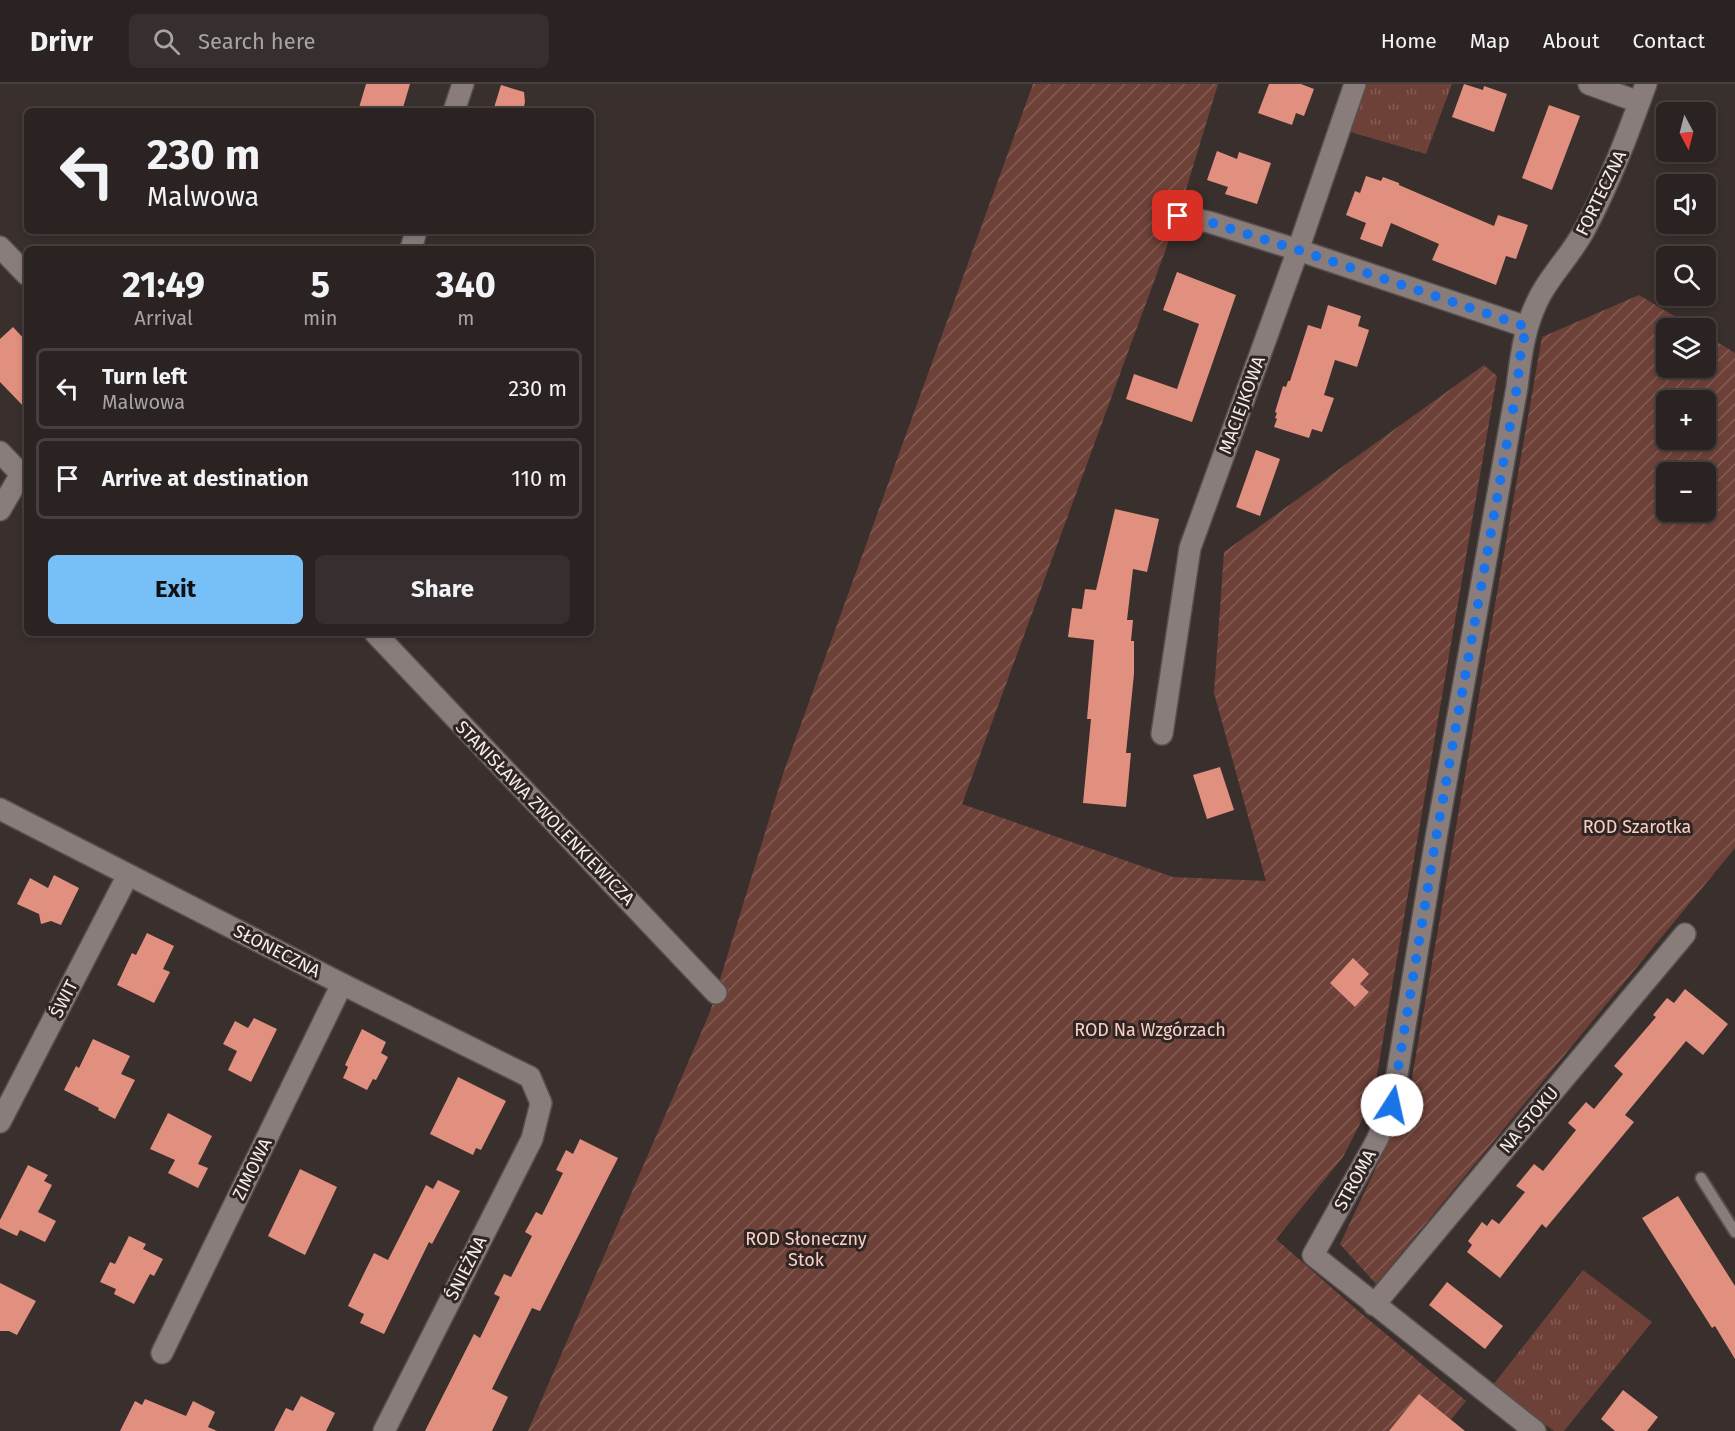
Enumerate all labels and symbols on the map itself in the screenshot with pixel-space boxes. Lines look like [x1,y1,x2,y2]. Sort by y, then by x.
north arrow [1656,102,1716,162]
street label: FORTECZNA [1571,146,1631,239]
pin [1152,190,1203,241]
street label: MACIEJKOWA [1214,352,1270,457]
street label: STANISŁAWA ZWOLENKIEWICZA [451,716,640,910]
park label: ROD Szarotka [1583,816,1691,838]
street label: SŁONECZNA [230,920,325,983]
street label: ŚWIT [45,976,83,1021]
park label: ROD Na Wzgórzach [1074,1019,1226,1041]
position arrow [1360,1073,1424,1137]
street label: NA STOKU [1495,1082,1563,1158]
street label: ZIMOWA [228,1134,277,1204]
street label: STROMA [1329,1145,1381,1214]
park label: ROD Słoneczny Stok [745,1228,867,1271]
street label: ŚNIEŻNA [441,1232,492,1304]

